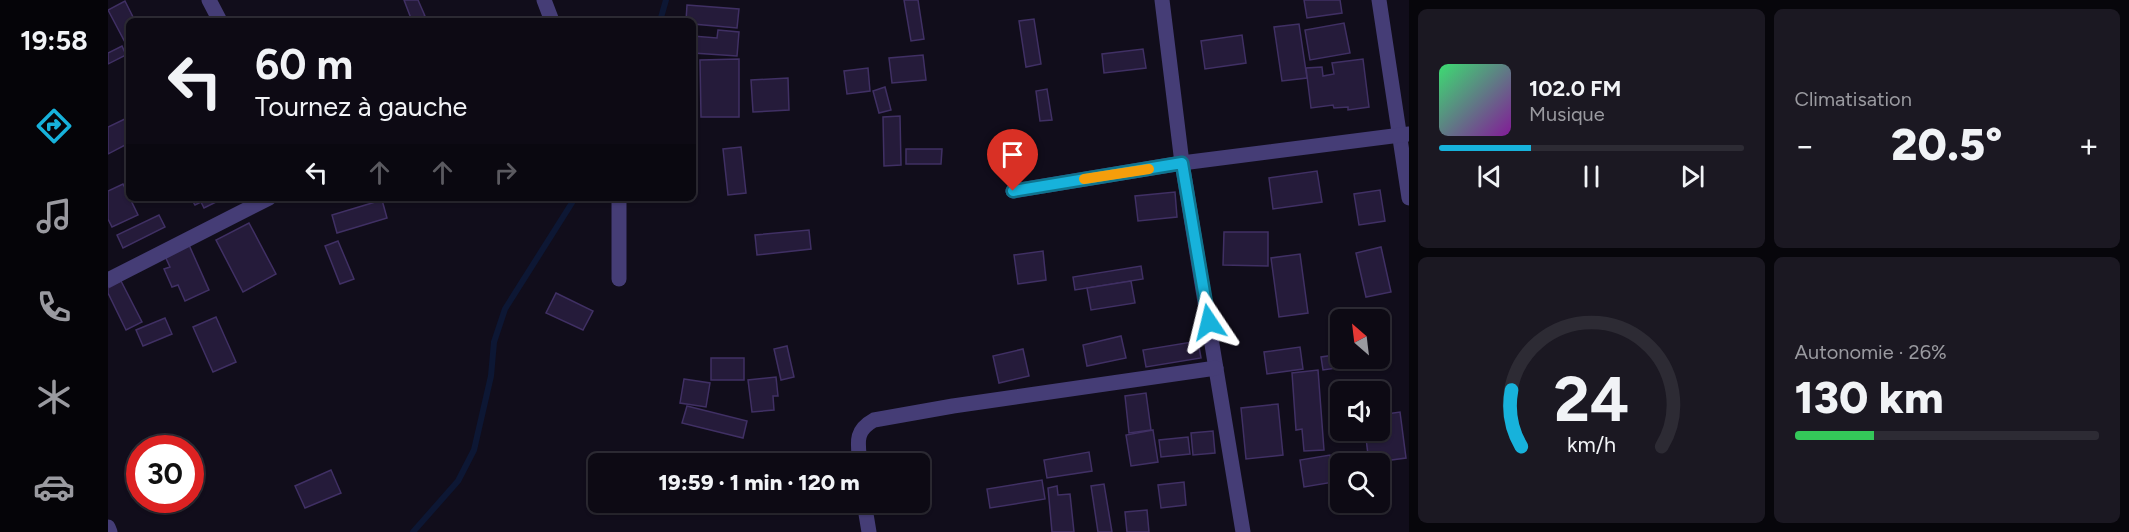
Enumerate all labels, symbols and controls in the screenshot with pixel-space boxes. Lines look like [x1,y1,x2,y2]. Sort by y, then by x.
text: 19:58 [20,24,88,57]
text: 60 m [255,39,353,90]
icon: left [156,42,234,120]
text: 102.0 FM [1529,75,1621,102]
text: Climatisation [1795,87,1912,111]
text: Tournez à gauche [255,90,467,123]
text: Musique [1529,102,1605,126]
icon: directions [33,105,75,147]
text: 20.5° [1891,117,2002,171]
text: − [1795,126,1815,165]
text: + [2078,126,2099,165]
pin [987,129,1038,191]
icon: arrive [996,138,1029,171]
icon: left [300,156,333,189]
icon: ahead [363,156,396,189]
icon: ahead [426,156,459,189]
icon: right [489,156,522,189]
icon: previous [1473,160,1506,193]
icon: pause [1575,160,1608,193]
icon: next [1676,160,1709,193]
icon: music [33,195,75,237]
icon: phone [33,286,75,328]
position arrow [1177,290,1241,354]
north arrow [1330,309,1390,369]
map controls [1330,309,1390,513]
text: Autonomie · 26% [1795,340,1947,364]
text: 24 [1553,362,1629,437]
text: 130 km [1795,370,1944,424]
icon: climate [33,376,75,418]
button: sound [1330,381,1390,441]
text: km/h [1567,432,1616,457]
speed limit sign: 30 [126,435,204,513]
button: search [1330,453,1390,513]
icon: car [33,466,75,508]
text: 19:59 · 1 min · 120 m [658,469,860,496]

